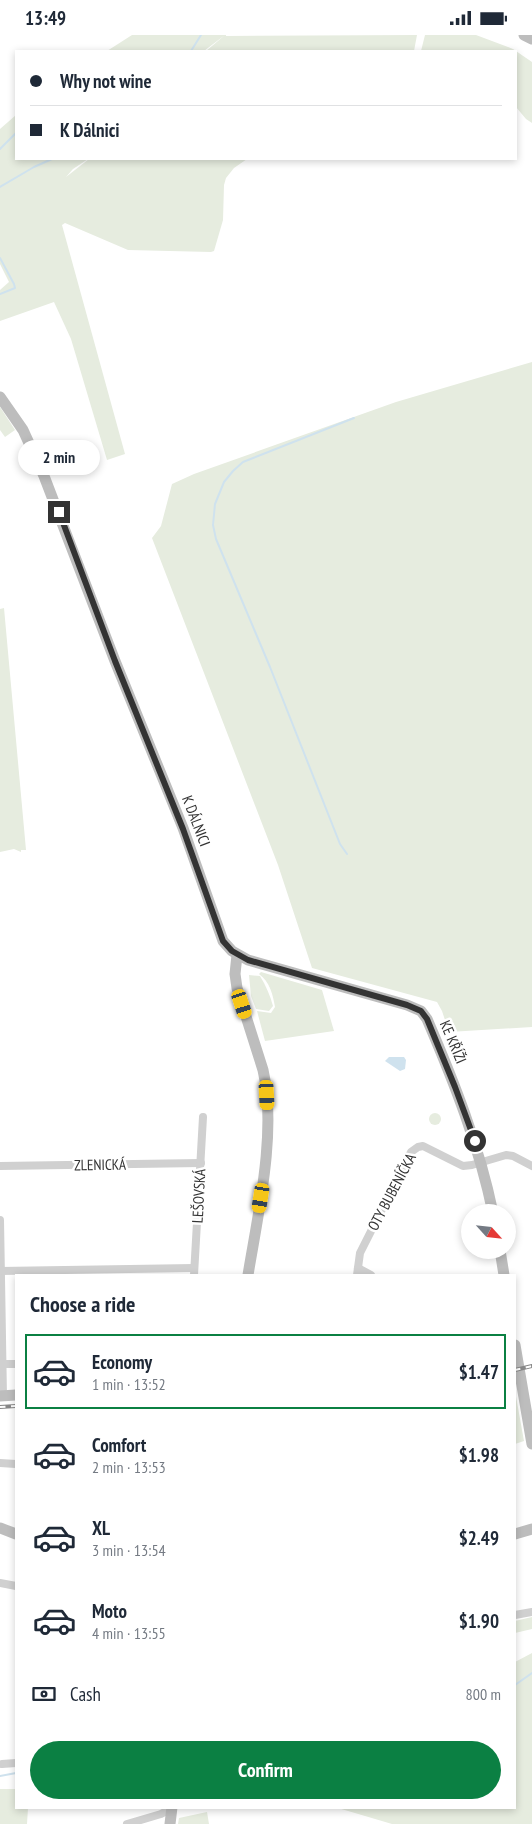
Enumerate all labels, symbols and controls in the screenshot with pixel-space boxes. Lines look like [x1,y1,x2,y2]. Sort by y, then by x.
text: 13:49 [25,6,66,30]
text: Why not wine [60,69,152,93]
text: K Dálnici [60,118,120,142]
callout: 2 min [18,439,100,475]
text: 2 min [43,447,75,467]
route end [48,501,70,523]
street label: K DÁLNICI [178,793,215,849]
car [230,987,253,1021]
street label: KE KŘÍŽI [436,1017,471,1066]
car [258,1080,275,1110]
route start [464,1130,486,1152]
street label: OTY BUBENÍČKA [363,1149,420,1234]
street label: ZLENICKÁ [74,1155,127,1174]
street label: LEŠOVSKÁ [188,1167,209,1224]
car [251,1182,270,1214]
north arrow [461,1204,516,1259]
map controls [461,1204,516,1259]
text: Choose a ride [30,1290,135,1318]
icon: car [32,1349,77,1394]
text: Economy [92,1350,152,1374]
text: $1.47 [459,1360,499,1384]
text: 1 min · 13:52 [92,1374,166,1394]
icon: car [32,1432,77,1477]
text: Comfort [92,1433,146,1457]
text: $1.98 [459,1443,499,1467]
text: 2 min · 13:53 [92,1457,166,1477]
icon: car [32,1515,77,1560]
text: XL [92,1516,110,1540]
text: $2.49 [459,1526,499,1550]
text: 3 min · 13:54 [92,1540,166,1560]
icon: car [32,1598,77,1643]
text: Moto [92,1599,127,1623]
text: $1.90 [459,1609,499,1633]
text: 4 min · 13:55 [92,1623,166,1643]
icon: cash [30,1680,58,1708]
text: Cash [70,1682,101,1706]
text: 800 m [466,1684,501,1704]
button: Confirm [30,1741,501,1799]

